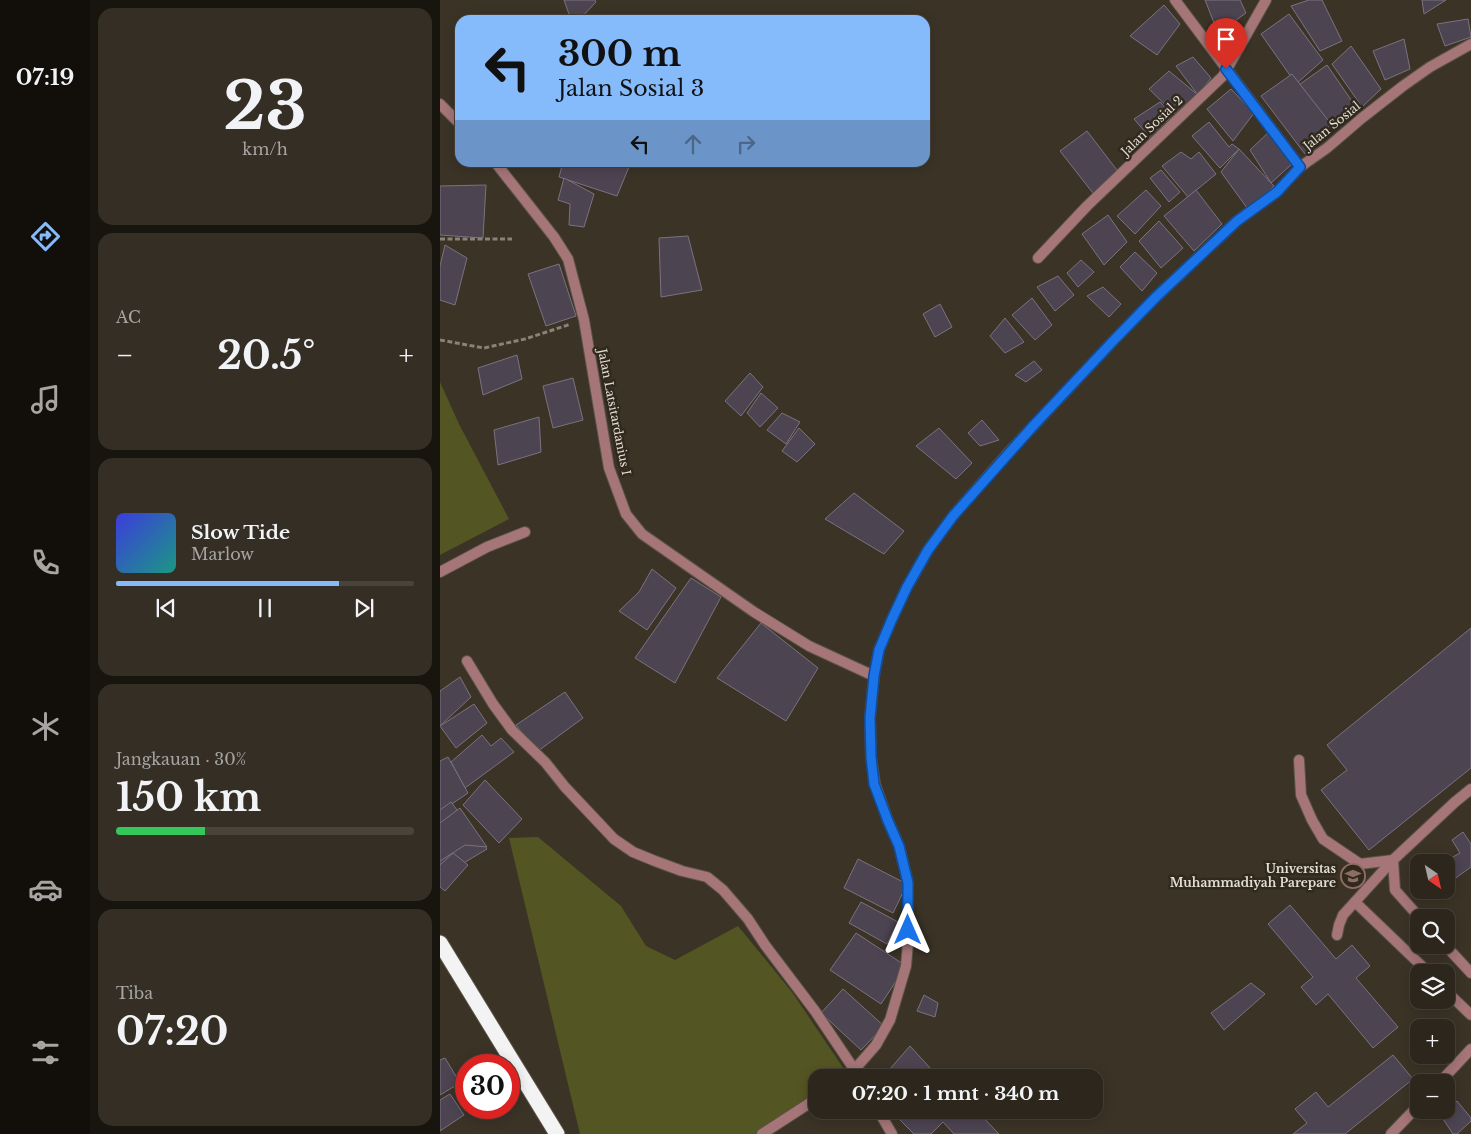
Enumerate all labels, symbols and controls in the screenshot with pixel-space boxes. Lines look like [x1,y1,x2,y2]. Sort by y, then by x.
pin [1205,18,1247,69]
icon: arrive [1212,25,1240,53]
text: 300 m [558,32,681,75]
icon: left [475,35,540,100]
text: 07:19 [16,64,74,91]
text: 23 [223,66,307,147]
text: Jalan Sosial 3 [558,75,704,102]
street label: Jalan Sosial 2 [1116,93,1186,160]
street label: Jalan Sosial [1299,98,1363,154]
icon: left [626,130,654,158]
icon: ahead [679,130,707,158]
icon: right [732,130,760,158]
text: km/h [242,139,288,159]
icon: directions [28,219,63,254]
text: AC [116,307,141,327]
text: 20.5° [217,332,315,379]
text: − [116,338,134,373]
text: + [399,338,414,373]
street label: Jalan Latsitardanius I [594,345,634,476]
icon: music [28,382,63,417]
text: Slow Tide [191,521,290,544]
text: Marlow [191,544,254,564]
icon: phone [28,545,63,580]
icon: previous [152,594,180,622]
icon: pause [251,594,279,622]
icon: next [350,594,378,622]
icon: climate [28,709,63,744]
text: Jangkauan · 30% [116,749,246,769]
text: 150 km [116,774,261,821]
north arrow [1410,854,1455,899]
map controls [1410,854,1455,1119]
place label: Universitas Muhammadiyah Parepare [1170,861,1336,890]
school or university icon: Universitas Muhammadiyah Parepare [1340,863,1366,889]
icon: car [28,872,63,907]
position arrow [881,903,933,955]
button: search [1410,909,1455,954]
button: layers [1410,964,1455,1009]
text: Tiba [116,983,153,1003]
text: 07:20 [116,1008,229,1055]
button: + [1410,1019,1455,1064]
icon: filters [28,1035,63,1070]
speed limit sign: 30 [455,1054,520,1119]
button: − [1410,1074,1455,1119]
text: 07:20 · 1 mnt · 340 m [852,1082,1059,1105]

